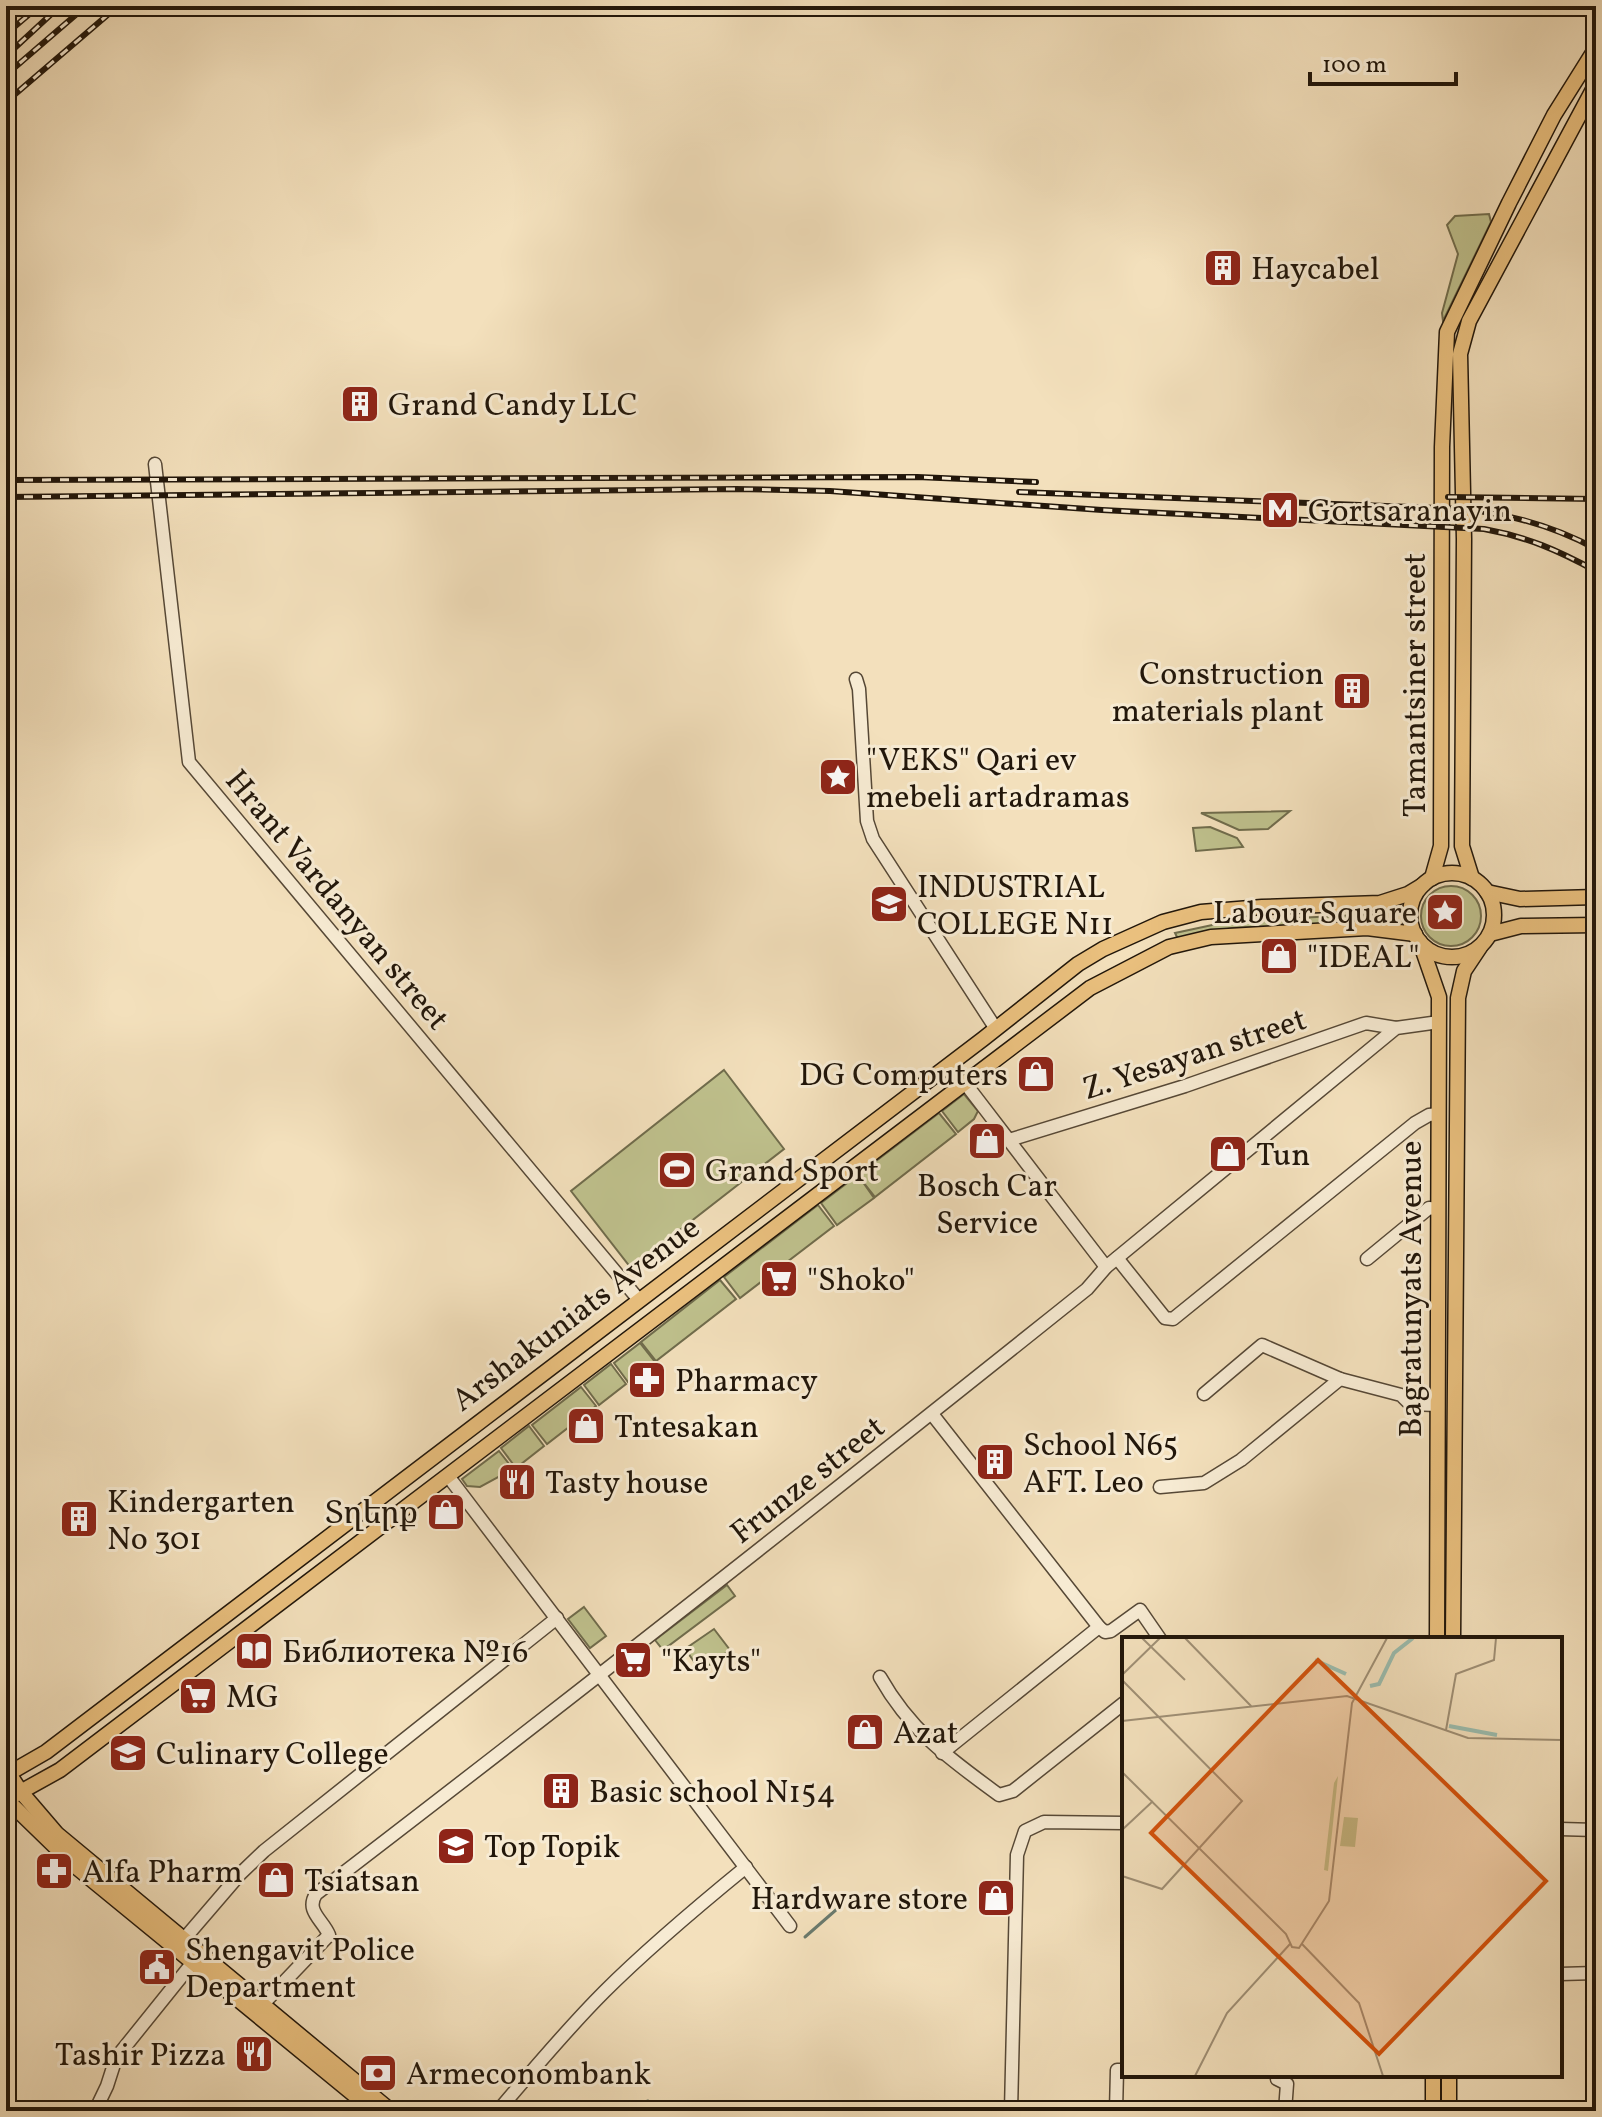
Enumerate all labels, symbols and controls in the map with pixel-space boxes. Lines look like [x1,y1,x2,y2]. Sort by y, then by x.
scale bar [1310,36,1456,86]
text: 100 m [1322,49,1387,83]
building icon: Haycabel [1202,247,1244,289]
place label: Haycabel [1251,249,1380,293]
building icon: Grand Candy LLC [339,383,381,425]
place label: Grand Candy LLC [388,385,638,429]
metro station icon: Gortsaranayin [1259,489,1301,531]
place label: Gortsaranayin [1308,491,1512,535]
street label: Tamantsiner street [1395,553,1439,817]
place label: Construction materials plant [1112,654,1324,735]
building icon: Construction materials plant [1331,670,1373,712]
place label: "VEKS" Qari ev mebeli artadramas [866,740,1130,821]
place icon: "VEKS" Qari ev mebeli artadramas [817,756,859,798]
street label: Hrant Vardanyan street [213,761,458,1041]
place label: INDUSTRIAL COLLEGE N11 [917,867,1113,948]
school or university icon: INDUSTRIAL COLLEGE N11 [868,883,910,925]
place icon: Labour Square [1424,891,1466,933]
place label: Labour Square [1213,893,1417,937]
shop icon: "IDEAL" [1258,935,1300,977]
place label: "IDEAL" [1307,937,1419,981]
street label: Z. Yesayan street [1077,999,1313,1113]
shop icon: DG Computers [1015,1053,1057,1095]
place label: DG Computers [799,1055,1008,1099]
shop icon: Bosch Car Service [966,1120,1008,1162]
shop icon: Tun [1207,1133,1249,1175]
place label: Tun [1256,1135,1310,1179]
street label: Bagratunyats Avenue [1391,1141,1435,1437]
sports icon: Grand Sport [656,1149,698,1191]
place label: Grand Sport [705,1151,879,1195]
place label: Bosch Car Service [917,1166,1057,1247]
street label: Arshakuniats Avenue [444,1207,710,1423]
supermarket icon: "Shoko" [758,1258,800,1300]
place label: "Shoko" [807,1260,915,1304]
pharmacy icon: Pharmacy [626,1359,668,1401]
place label: Pharmacy [675,1361,818,1405]
shop icon: Tntesakan [565,1405,607,1447]
place label: Tntesakan [614,1407,759,1451]
street label: Frunze street [722,1407,895,1556]
place label: School N65 AFT. Leo [1023,1425,1178,1506]
building icon: School N65 AFT. Leo [974,1441,1016,1483]
restaurant icon: Tasty house [496,1461,538,1503]
place label: Tasty house [545,1463,708,1507]
place label: Kindergarten No 301 [107,1482,295,1563]
shop icon: Տղերք [425,1491,467,1533]
place label: Տղերք [325,1493,418,1537]
building icon: Kindergarten No 301 [58,1498,100,1540]
library icon: Библиотека №16 [233,1630,275,1672]
place label: Библиотека №16 [282,1632,529,1676]
inset map [1122,1637,1562,2077]
supermarket icon: "Kayts" [612,1639,654,1681]
place label: "Kayts" [661,1641,761,1685]
supermarket icon: MG [177,1675,219,1717]
place label: MG [226,1677,279,1721]
shop icon: Azat [844,1711,886,1753]
place label: Azat [893,1713,958,1757]
school or university icon: Culinary College [107,1732,149,1774]
place label: Culinary College [156,1734,389,1778]
building icon: Basic school N154 [540,1770,582,1812]
place label: Basic school N154 [589,1772,836,1816]
school or university icon: Top Topik [435,1825,477,1867]
place label: Top Topik [484,1827,620,1871]
pharmacy icon: Alfa Pharm [33,1850,75,1892]
place label: Alfa Pharm [82,1852,243,1896]
shop icon: Tsiatsan [255,1859,297,1901]
place label: Tsiatsan [304,1861,420,1905]
shop icon: Hardware store [975,1877,1017,1919]
place label: Hardware store [751,1879,968,1923]
place label: Shengavit Police Department [185,1930,415,2011]
public building icon: Shengavit Police Department [136,1946,178,1988]
restaurant icon: Tashir Pizza [233,2033,275,2075]
place label: Tashir Pizza [55,2035,226,2079]
bank icon: Armeconombank [357,2052,399,2094]
place label: Armeconombank [406,2054,651,2098]

